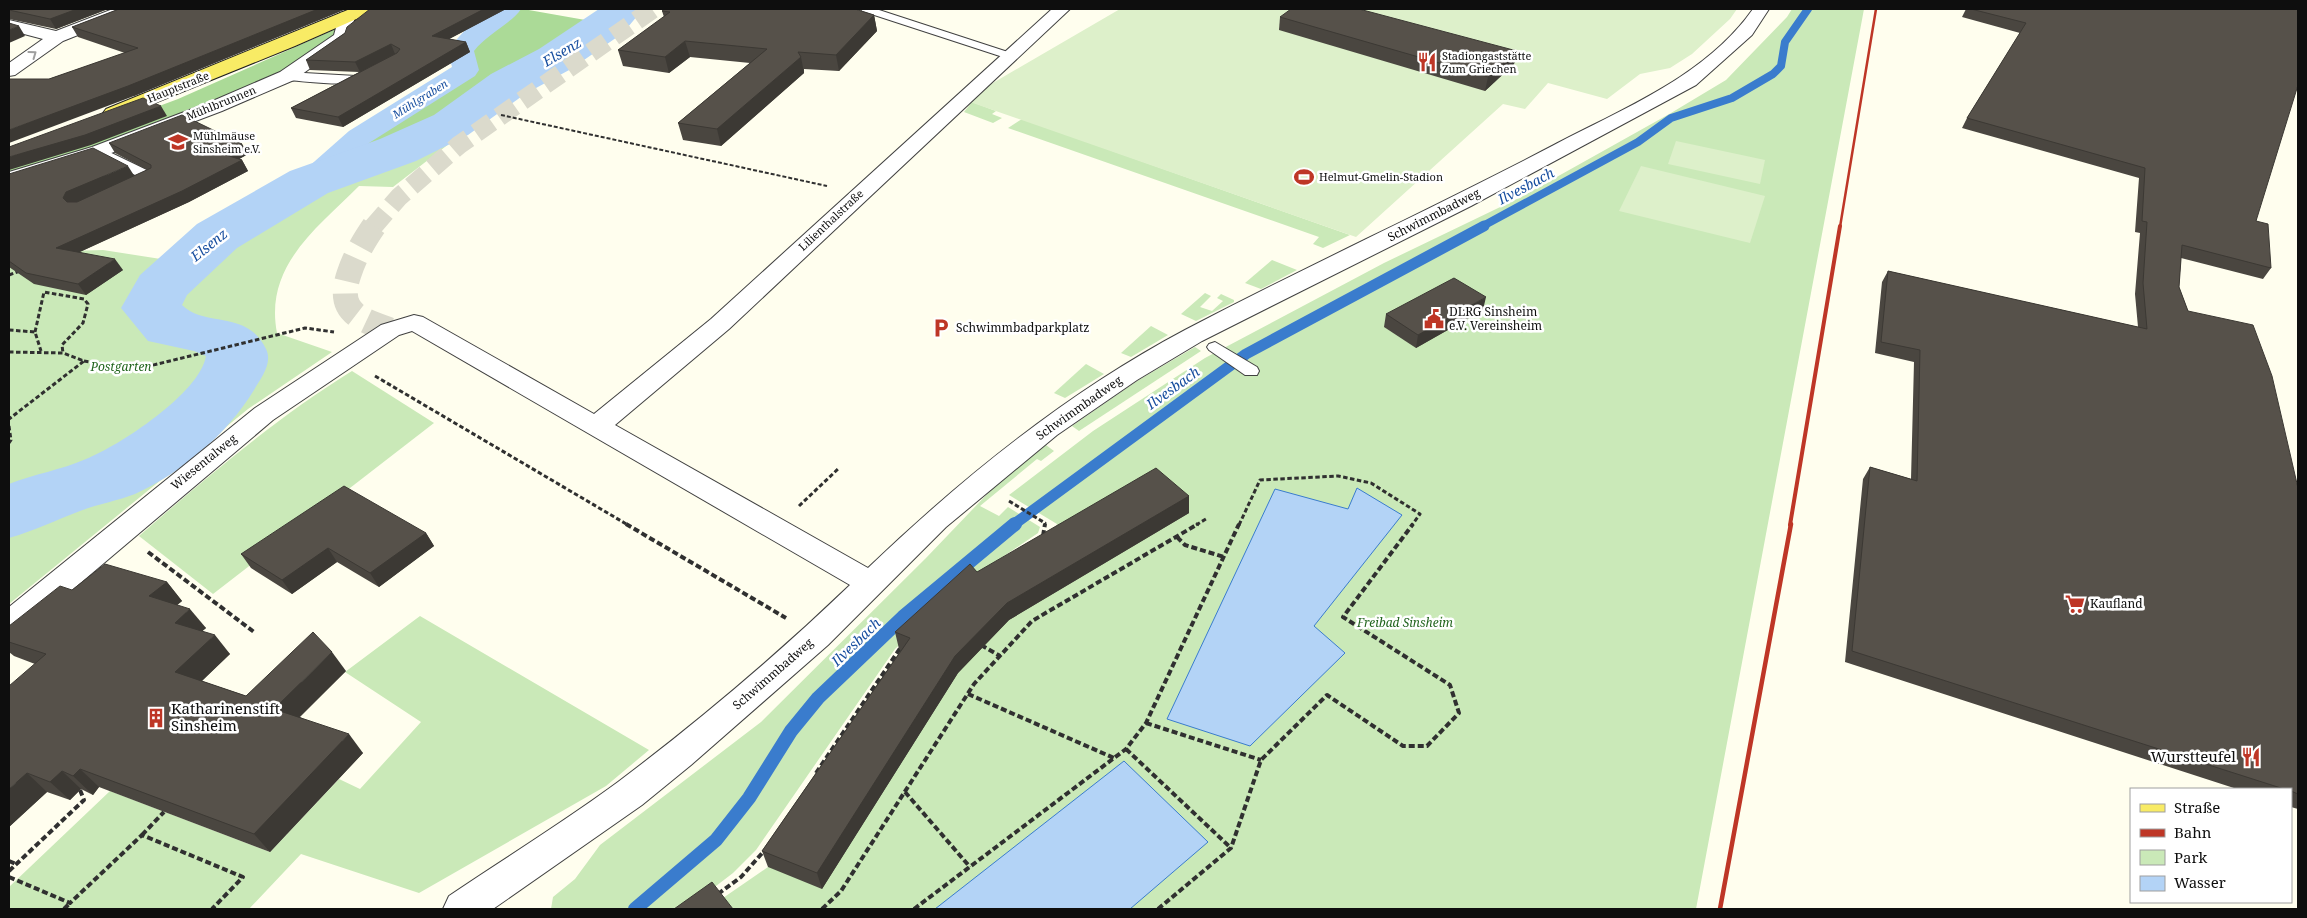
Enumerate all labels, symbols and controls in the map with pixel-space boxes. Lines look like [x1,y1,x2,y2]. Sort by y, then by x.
water label: Elsenz [538,33,585,71]
place label: Stadiongaststätte Zum Griechen [1442,48,1531,76]
one-way arrow [27,51,37,60]
restaurant icon: Stadiongaststätte Zum Griechen [1416,51,1438,73]
street label: Hauptstraße [145,67,211,106]
water label: Mühlgraben [388,75,451,122]
street label: Mühlbrunnen [184,82,258,123]
place label: Mühlmäuse Sinsheim e.V. [193,128,261,156]
school or university icon: Mühlmäuse Sinsheim e.V. [167,131,189,153]
water label: Ilvesbach [1493,162,1558,209]
sports icon: Helmut-Gmelin-Stadion [1293,166,1315,188]
place label: Helmut-Gmelin-Stadion [1319,169,1443,184]
street label: Schwimmbadweg [1385,184,1483,245]
street label: Lilienthalstraße [795,186,866,254]
water label: Elsenz [186,224,231,266]
place label: DLRG Sinsheim e.V. Vereinsheim [1449,303,1542,334]
public building icon: DLRG Sinsheim e.V. Vereinsheim [1423,308,1445,330]
parking icon: Schwimmbadparkplatz [930,317,952,339]
place label: Schwimmbadparkplatz [956,319,1089,336]
park label: Postgarten [89,358,152,375]
water label: Ilvesbach [1141,361,1204,414]
street label: Schwimmbadweg [1032,371,1126,444]
street label: Wiesentalweg [167,429,241,493]
supermarket icon: Kaufland [2064,593,2086,615]
place label: Kaufland [2090,595,2143,612]
water label: Ilvesbach [826,613,885,671]
park label: Freibad Sinsheim [1356,614,1453,631]
street label: Schwimmbadweg [729,634,817,713]
place label: Katharinenstift Sinsheim [171,698,280,735]
building icon: Katharinenstift Sinsheim [145,707,167,729]
place label: Wurstteufel [2151,746,2236,766]
restaurant icon: Wurstteufel [2240,746,2262,768]
legend [2130,788,2292,903]
text: Straße [2174,797,2220,817]
text: Bahn [2174,822,2212,842]
text: Park [2174,847,2208,867]
text: Wasser [2174,872,2226,892]

